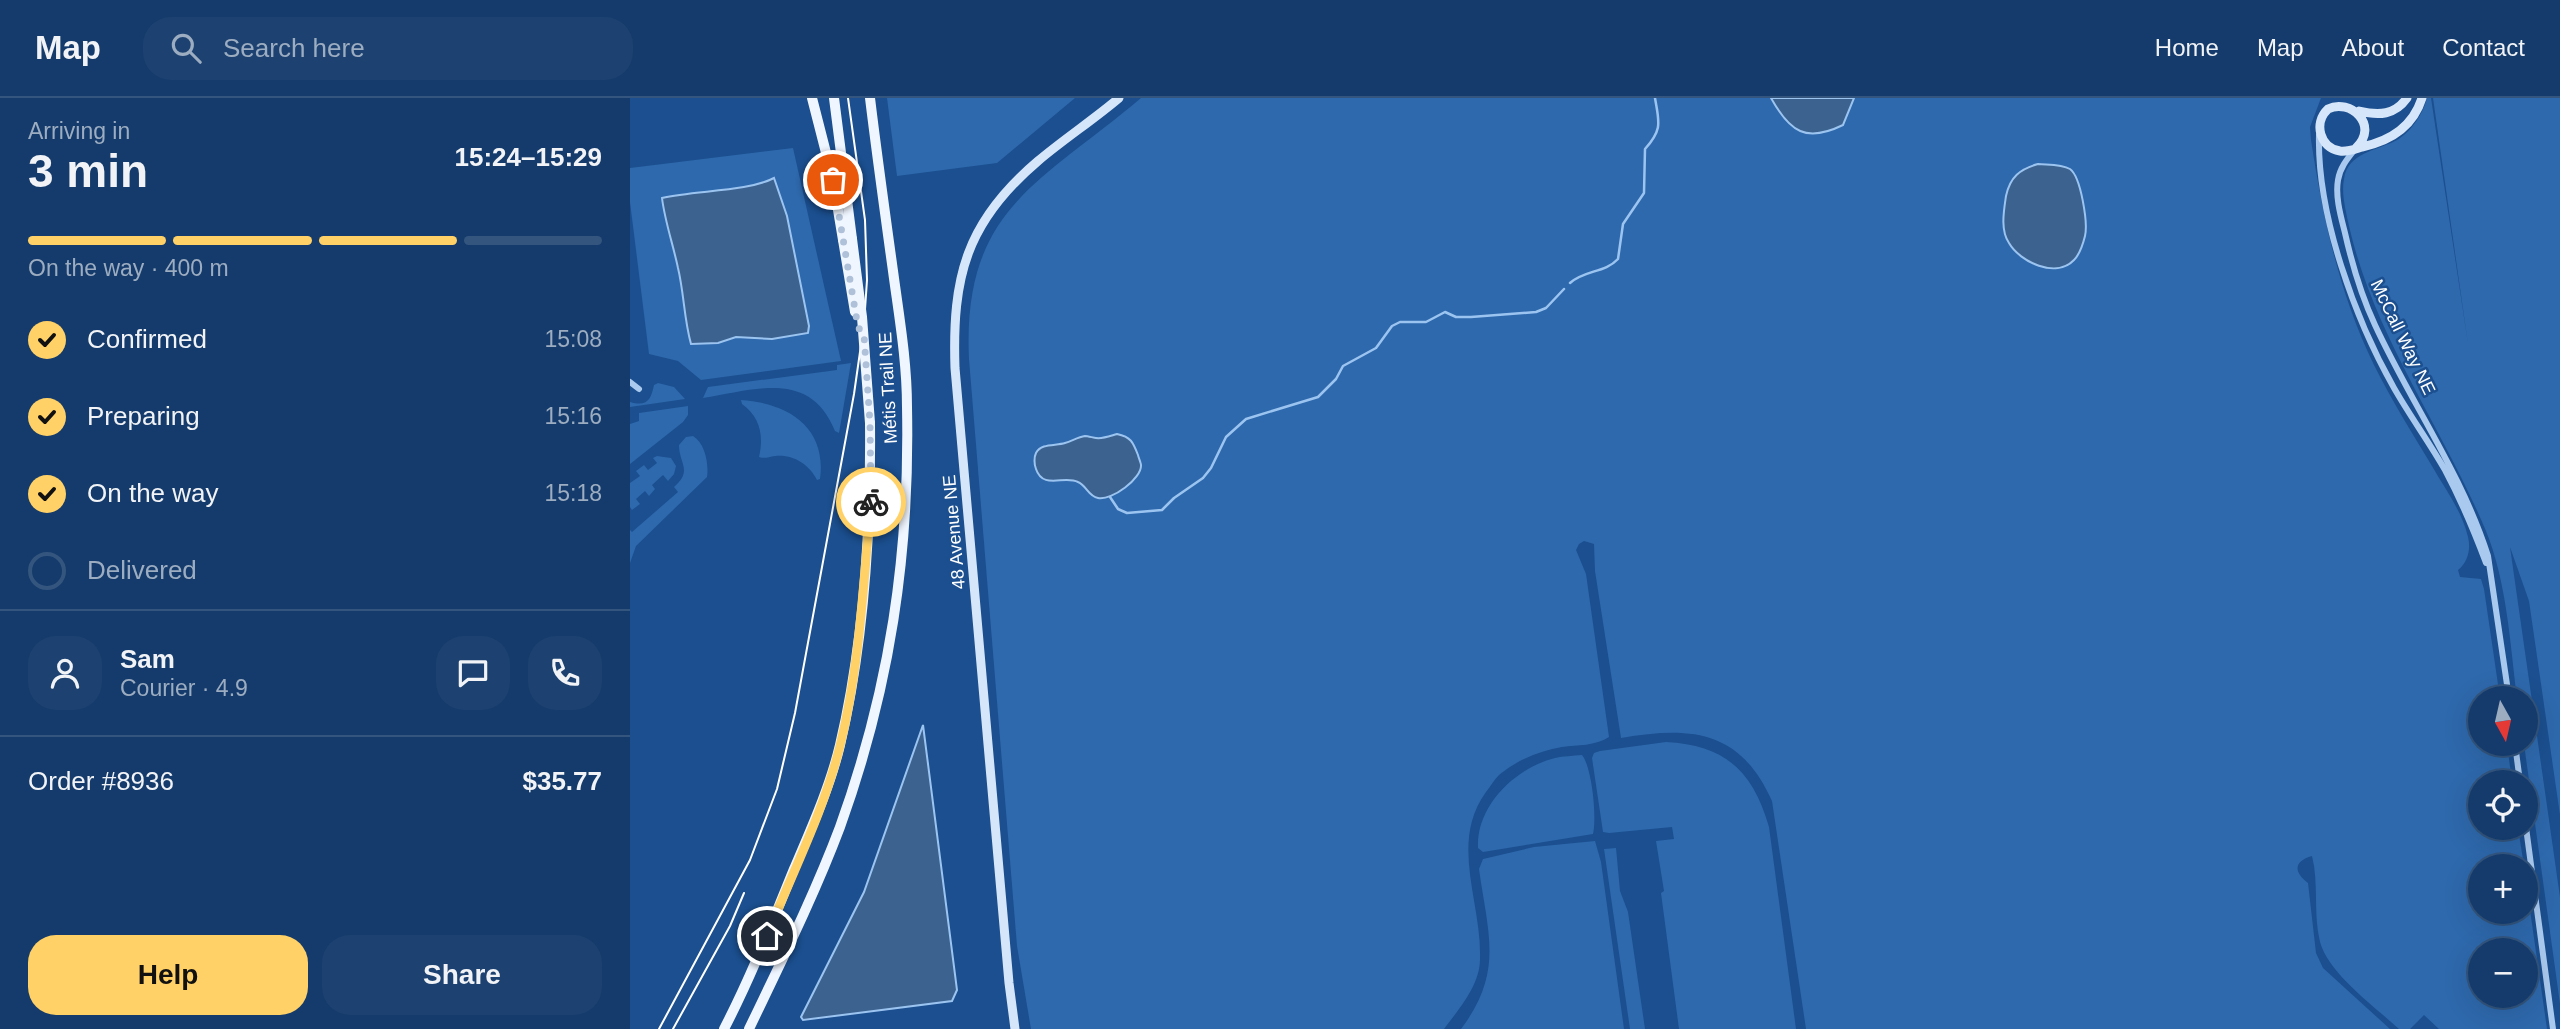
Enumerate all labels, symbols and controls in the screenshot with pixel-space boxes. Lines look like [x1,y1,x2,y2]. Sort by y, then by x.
search box [143,17,633,80]
text: Map [35,29,101,66]
icon: search [167,29,205,67]
text: Search here [223,33,365,63]
text: Home [2155,34,2219,61]
text: Map [2257,34,2304,61]
text: About [2342,34,2404,61]
text: Contact [2442,34,2525,61]
text: Arriving in [28,118,130,144]
text: 15:24–15:29 [455,142,602,172]
text: 3 min [28,145,148,197]
pin [803,150,863,210]
icon: bag [814,161,852,199]
text: On the way · 400 m [28,255,229,281]
street label: McCall Way NE [2367,276,2439,398]
icon: check [28,321,66,359]
text: Confirmed [87,324,207,354]
text: 15:08 [544,326,602,352]
street label: Métis Trail NE [875,332,901,444]
icon: check [28,398,66,436]
text: Preparing [87,401,200,431]
text: 15:16 [544,403,602,429]
courier [836,467,906,537]
street label: 48 Avenue NE [939,474,969,590]
icon: check [28,475,66,513]
text: On the way [87,478,219,508]
text: 15:18 [544,480,602,506]
icon: bike [852,483,890,521]
text: Delivered [87,555,197,585]
button: person [28,636,102,710]
button: chat [436,636,510,710]
button: phone [528,636,602,710]
text: Sam [120,644,175,674]
text: Courier · 4.9 [120,675,248,701]
north arrow [2468,686,2538,756]
map controls [2468,686,2538,1008]
text: Order #8936 [28,766,174,796]
text: $35.77 [522,766,602,796]
button: locate [2468,770,2538,840]
button: + [2468,854,2538,924]
pin [737,906,797,966]
icon: home [748,917,786,955]
button: Help [28,935,308,1015]
button: Share [322,935,602,1015]
button: − [2468,938,2538,1008]

